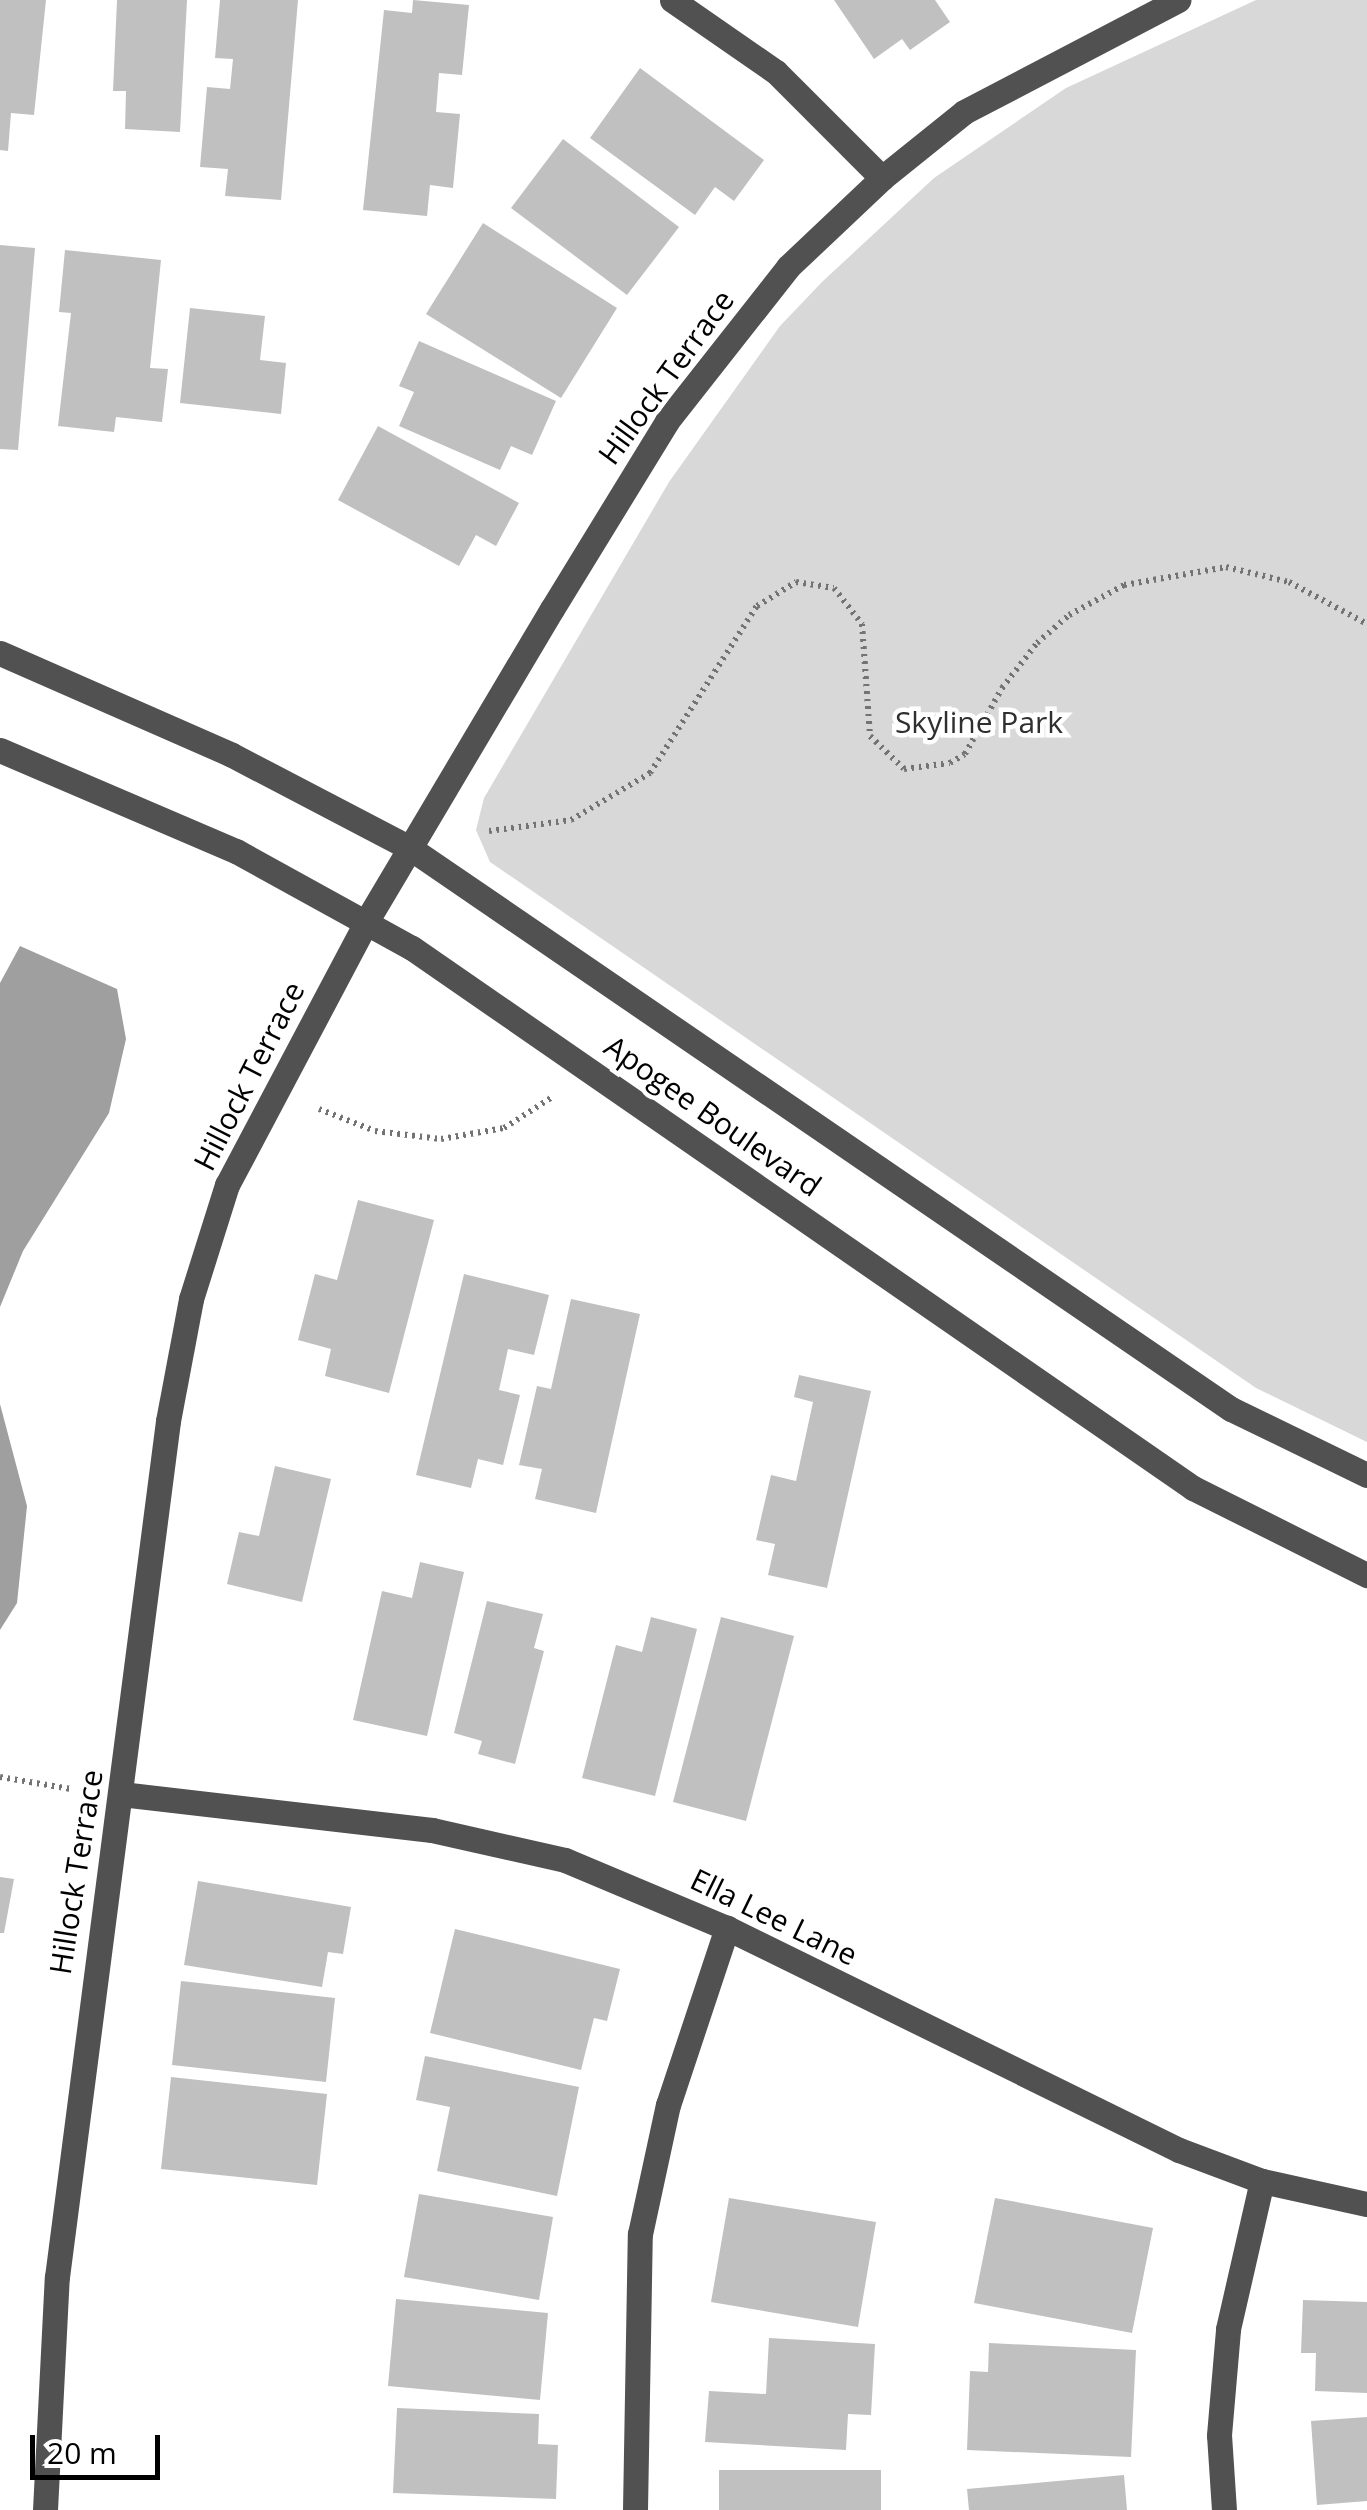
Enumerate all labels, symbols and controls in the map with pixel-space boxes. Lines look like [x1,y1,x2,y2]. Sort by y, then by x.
street label: Hillock Terrace [591,283,741,471]
park label: Skyline Park [895,704,1063,740]
street label: Hillock Terrace [186,976,312,1176]
street label: Apogee Boulevard [598,1028,828,1204]
street label: Hillock Terrace [42,1767,110,1977]
street label: Ella Lee Lane [685,1861,863,1973]
scale bar [35,2415,165,2477]
text: 20 m [47,2432,117,2473]

